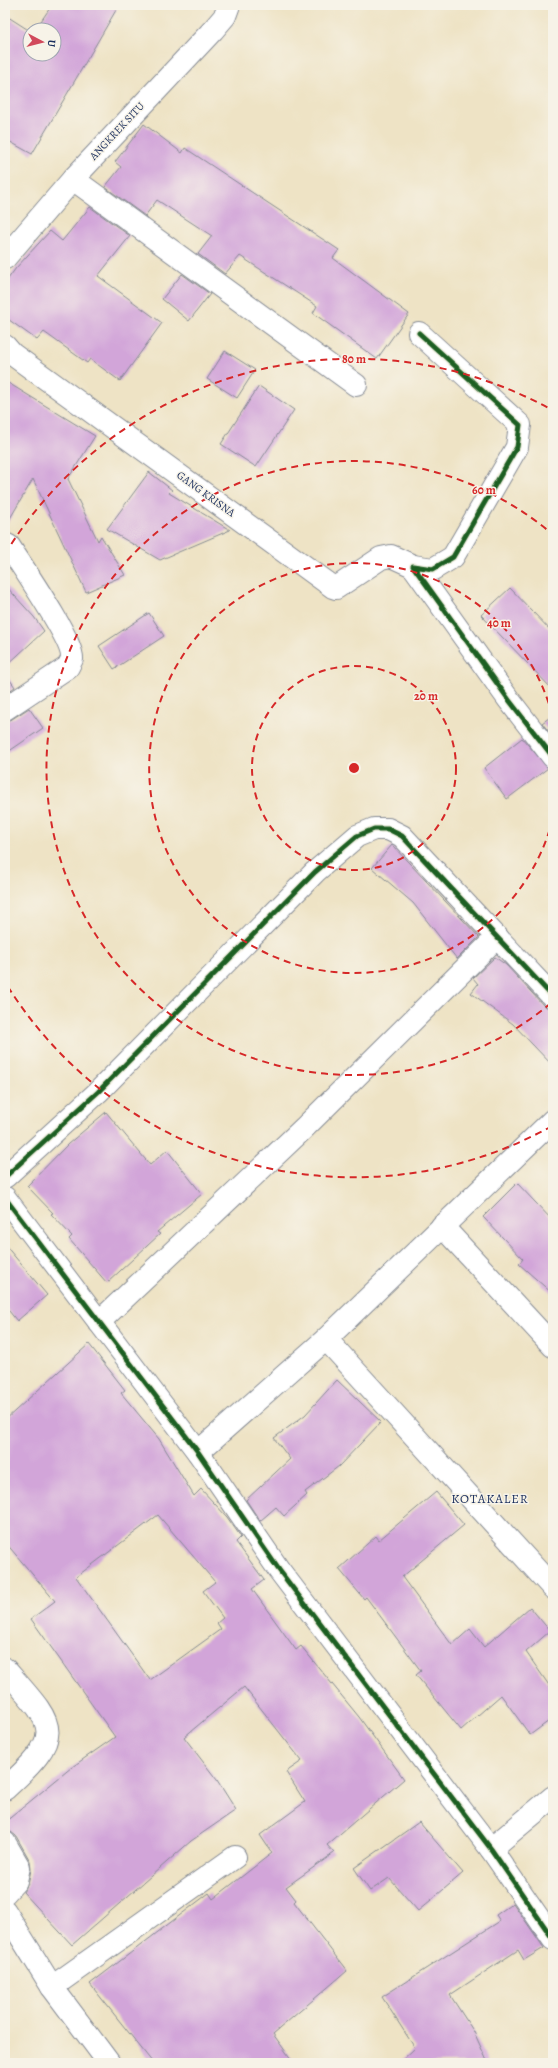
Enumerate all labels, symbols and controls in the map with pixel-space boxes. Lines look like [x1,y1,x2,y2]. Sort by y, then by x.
north arrow [22,22,62,62]
text: U [43,39,59,48]
street label: ANGKREK SITU [86,98,148,164]
text: 80 m [342,351,366,367]
street label: GANG KRISNA [174,468,239,521]
text: 60 m [472,482,496,498]
text: 40 m [487,615,511,631]
text: 20 m [414,688,438,704]
centre of rings [347,761,361,775]
district label: KOTAKALER [451,1490,529,1507]

